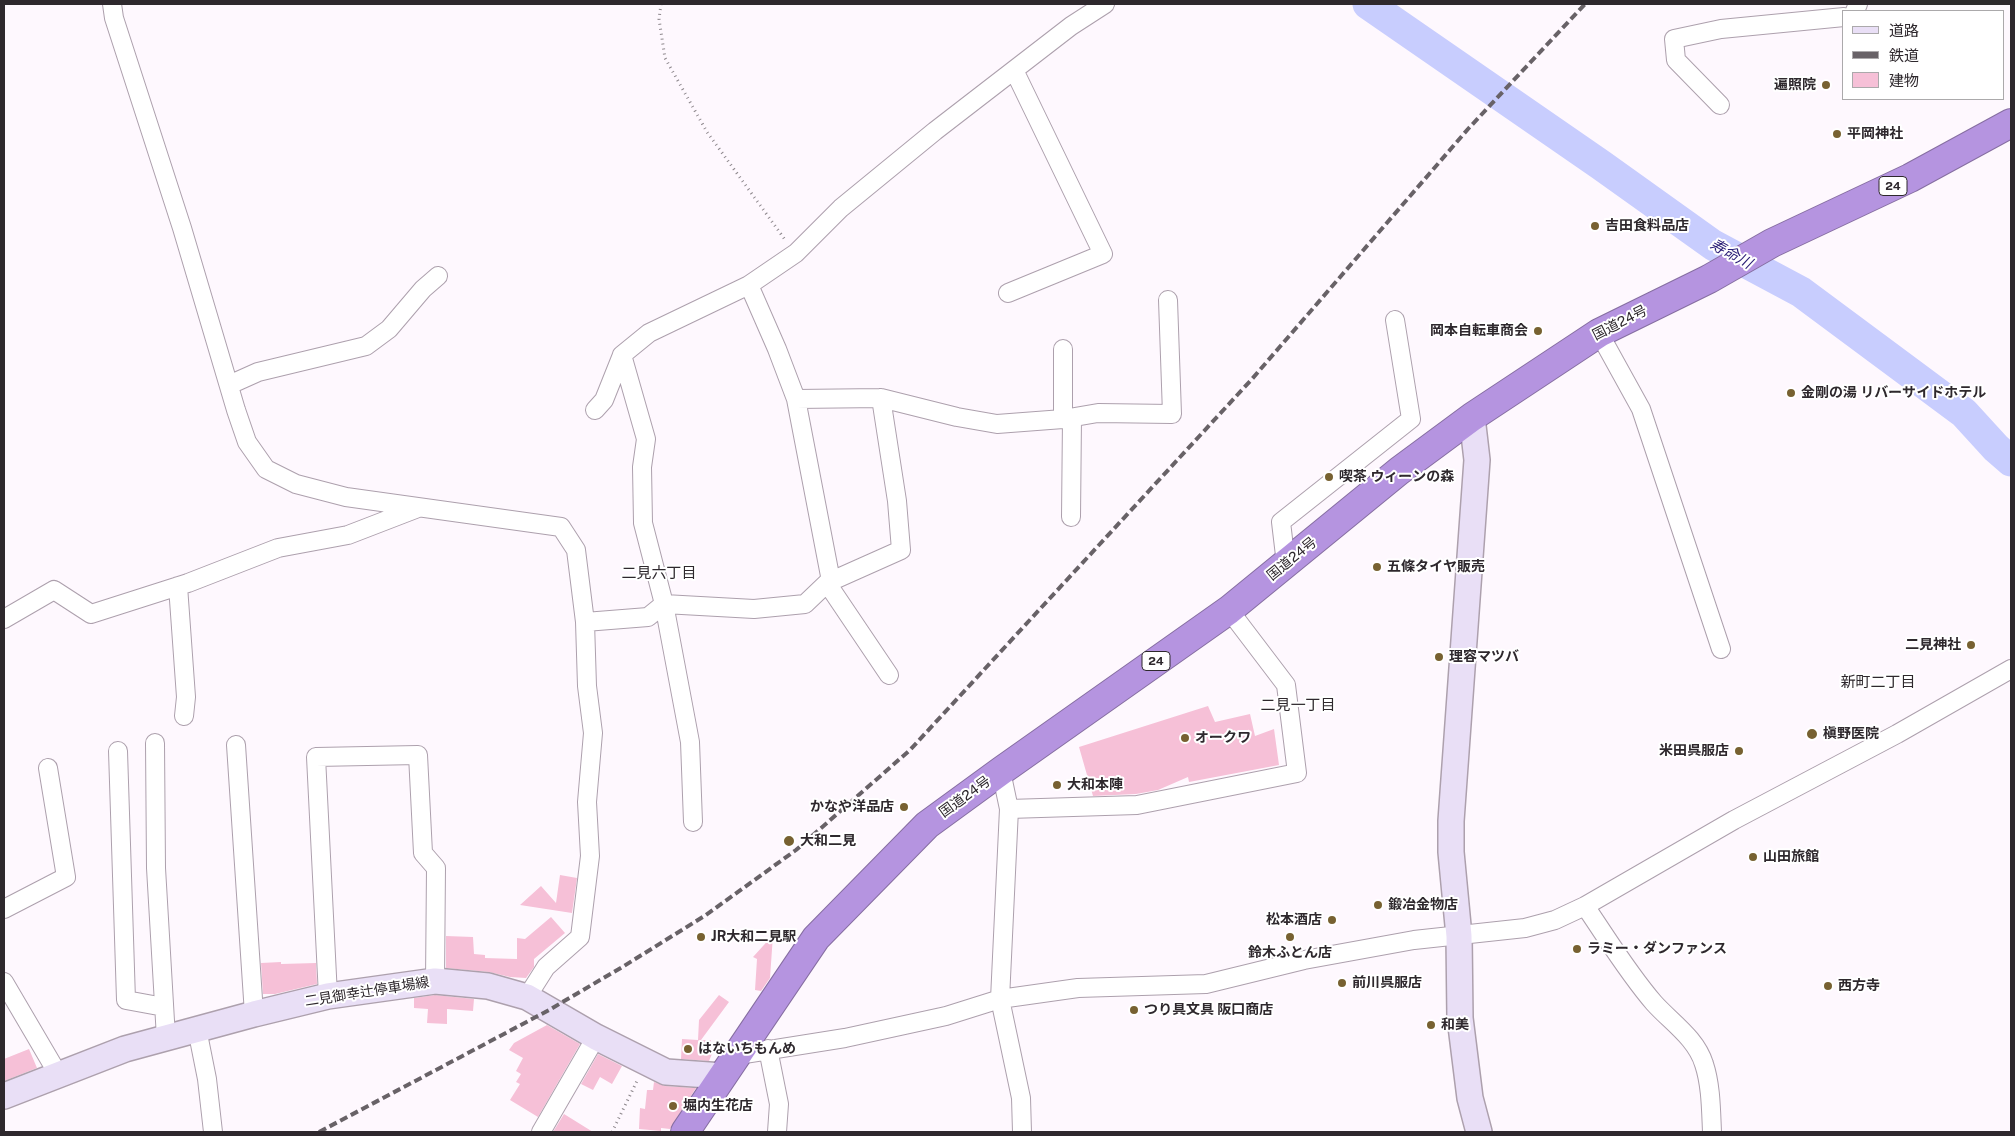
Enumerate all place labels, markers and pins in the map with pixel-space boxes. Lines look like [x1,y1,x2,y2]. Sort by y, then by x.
place label: 遍照院 [1774,77,1816,93]
marker: 遍照院 [1820,79,1832,91]
place label: 平岡神社 [1847,126,1903,142]
marker: 平岡神社 [1831,128,1843,140]
place label: 吉田食料品店 [1605,218,1689,234]
marker: 吉田食料品店 [1589,220,1601,232]
place label: 岡本自転車商会 [1430,323,1528,339]
marker: 岡本自転車商会 [1532,325,1544,337]
place label: 金剛の湯 リバーサイドホテル [1801,385,1986,401]
marker: 金剛の湯 リバーサイドホテル [1785,387,1797,399]
place label: 喫茶 ウィーンの森 [1339,469,1454,485]
marker: 喫茶 ウィーンの森 [1323,471,1335,483]
place label: 五條タイヤ販売 [1387,559,1485,575]
marker: 五條タイヤ販売 [1371,561,1383,573]
place label: 二見神社 [1905,637,1961,653]
marker: 二見神社 [1965,639,1977,651]
place label: 理容マツバ [1449,649,1519,665]
marker: 理容マツバ [1433,651,1445,663]
place label: 槇野医院 [1823,726,1879,742]
marker: 槇野医院 [1805,727,1819,741]
place label: オークワ [1195,730,1251,746]
marker: オークワ [1179,732,1191,744]
place label: 米田呉服店 [1659,743,1729,759]
marker: 米田呉服店 [1733,745,1745,757]
place label: 大和本陣 [1067,777,1123,793]
marker: 大和本陣 [1051,779,1063,791]
place label: かなや洋品店 [810,799,894,815]
marker: かなや洋品店 [898,801,910,813]
place label: 大和二見 [800,833,856,849]
marker: 大和二見 [782,834,796,848]
place label: 山田旅館 [1763,849,1819,865]
marker: 山田旅館 [1747,851,1759,863]
place label: 鍛冶金物店 [1388,897,1458,913]
marker: 鍛冶金物店 [1372,899,1384,911]
place label: 松本酒店 [1266,912,1322,928]
marker: 松本酒店 [1326,914,1338,926]
place label: JR大和二見駅 [711,929,796,945]
marker: JR大和二見駅 [695,931,707,943]
marker: 鈴木ふとん店 [1284,931,1296,943]
place label: ラミー・ダンファンス [1587,941,1727,957]
marker: ラミー・ダンファンス [1571,943,1583,955]
place label: 鈴木ふとん店 [1248,945,1332,961]
place label: 前川呉服店 [1352,975,1422,991]
marker: 前川呉服店 [1336,977,1348,989]
place label: 西方寺 [1838,978,1880,994]
marker: 西方寺 [1822,980,1834,992]
place label: つり具文具 阪口商店 [1144,1002,1273,1018]
marker: つり具文具 阪口商店 [1128,1004,1140,1016]
place label: 和美 [1441,1017,1469,1033]
marker: 和美 [1425,1019,1437,1031]
place label: はないちもんめ [698,1041,796,1057]
marker: はないちもんめ [682,1043,694,1055]
place label: 堀内生花店 [683,1098,753,1114]
marker: 堀内生花店 [667,1100,679,1112]

